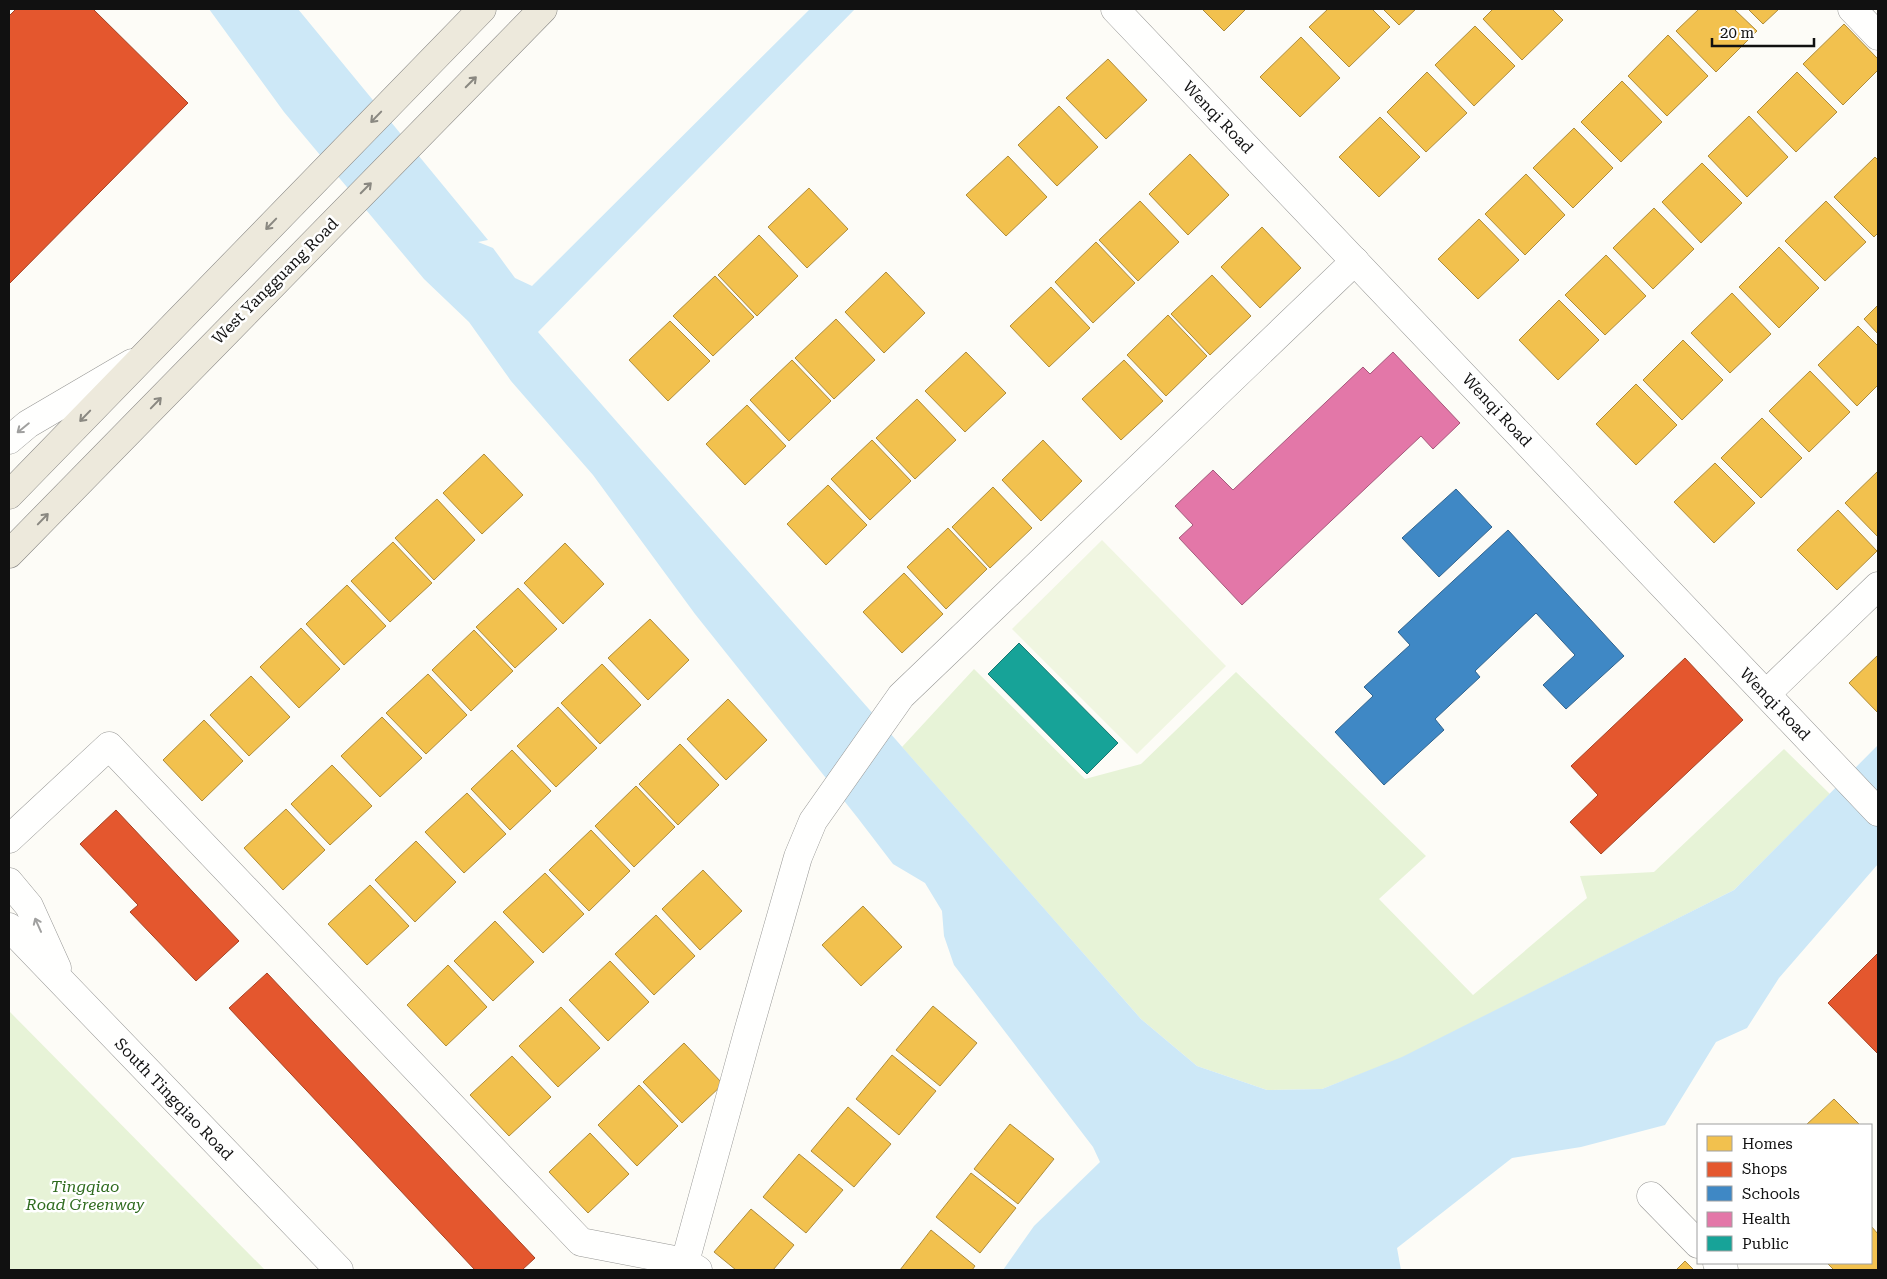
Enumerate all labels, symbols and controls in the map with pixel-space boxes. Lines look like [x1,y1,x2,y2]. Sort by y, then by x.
scale bar [1712,15,1814,47]
text: 20 m [1720,24,1755,42]
one-way arrow [465,76,477,88]
street label: Wenqi Road [1179,77,1257,157]
one-way arrow [370,111,382,123]
one-way arrow [360,182,372,195]
street label: West Yangguang Road [208,214,342,348]
one-way arrow [265,218,278,230]
street label: Wenqi Road [1458,369,1536,451]
one-way arrow [150,396,162,409]
one-way arrow [79,409,91,422]
one-way arrow [17,423,30,434]
one-way arrow [37,513,49,525]
street label: Wenqi Road [1736,664,1814,744]
one-way arrow [32,918,42,933]
street label: South Tingqiao Road [111,1034,237,1164]
legend [1697,1124,1872,1264]
text: Homes [1742,1135,1793,1153]
text: Shops [1742,1160,1787,1178]
park label: Tingqiao Road Greenway [25,1177,145,1214]
text: Schools [1742,1185,1800,1203]
text: Health [1742,1210,1791,1228]
text: Public [1742,1235,1789,1253]

